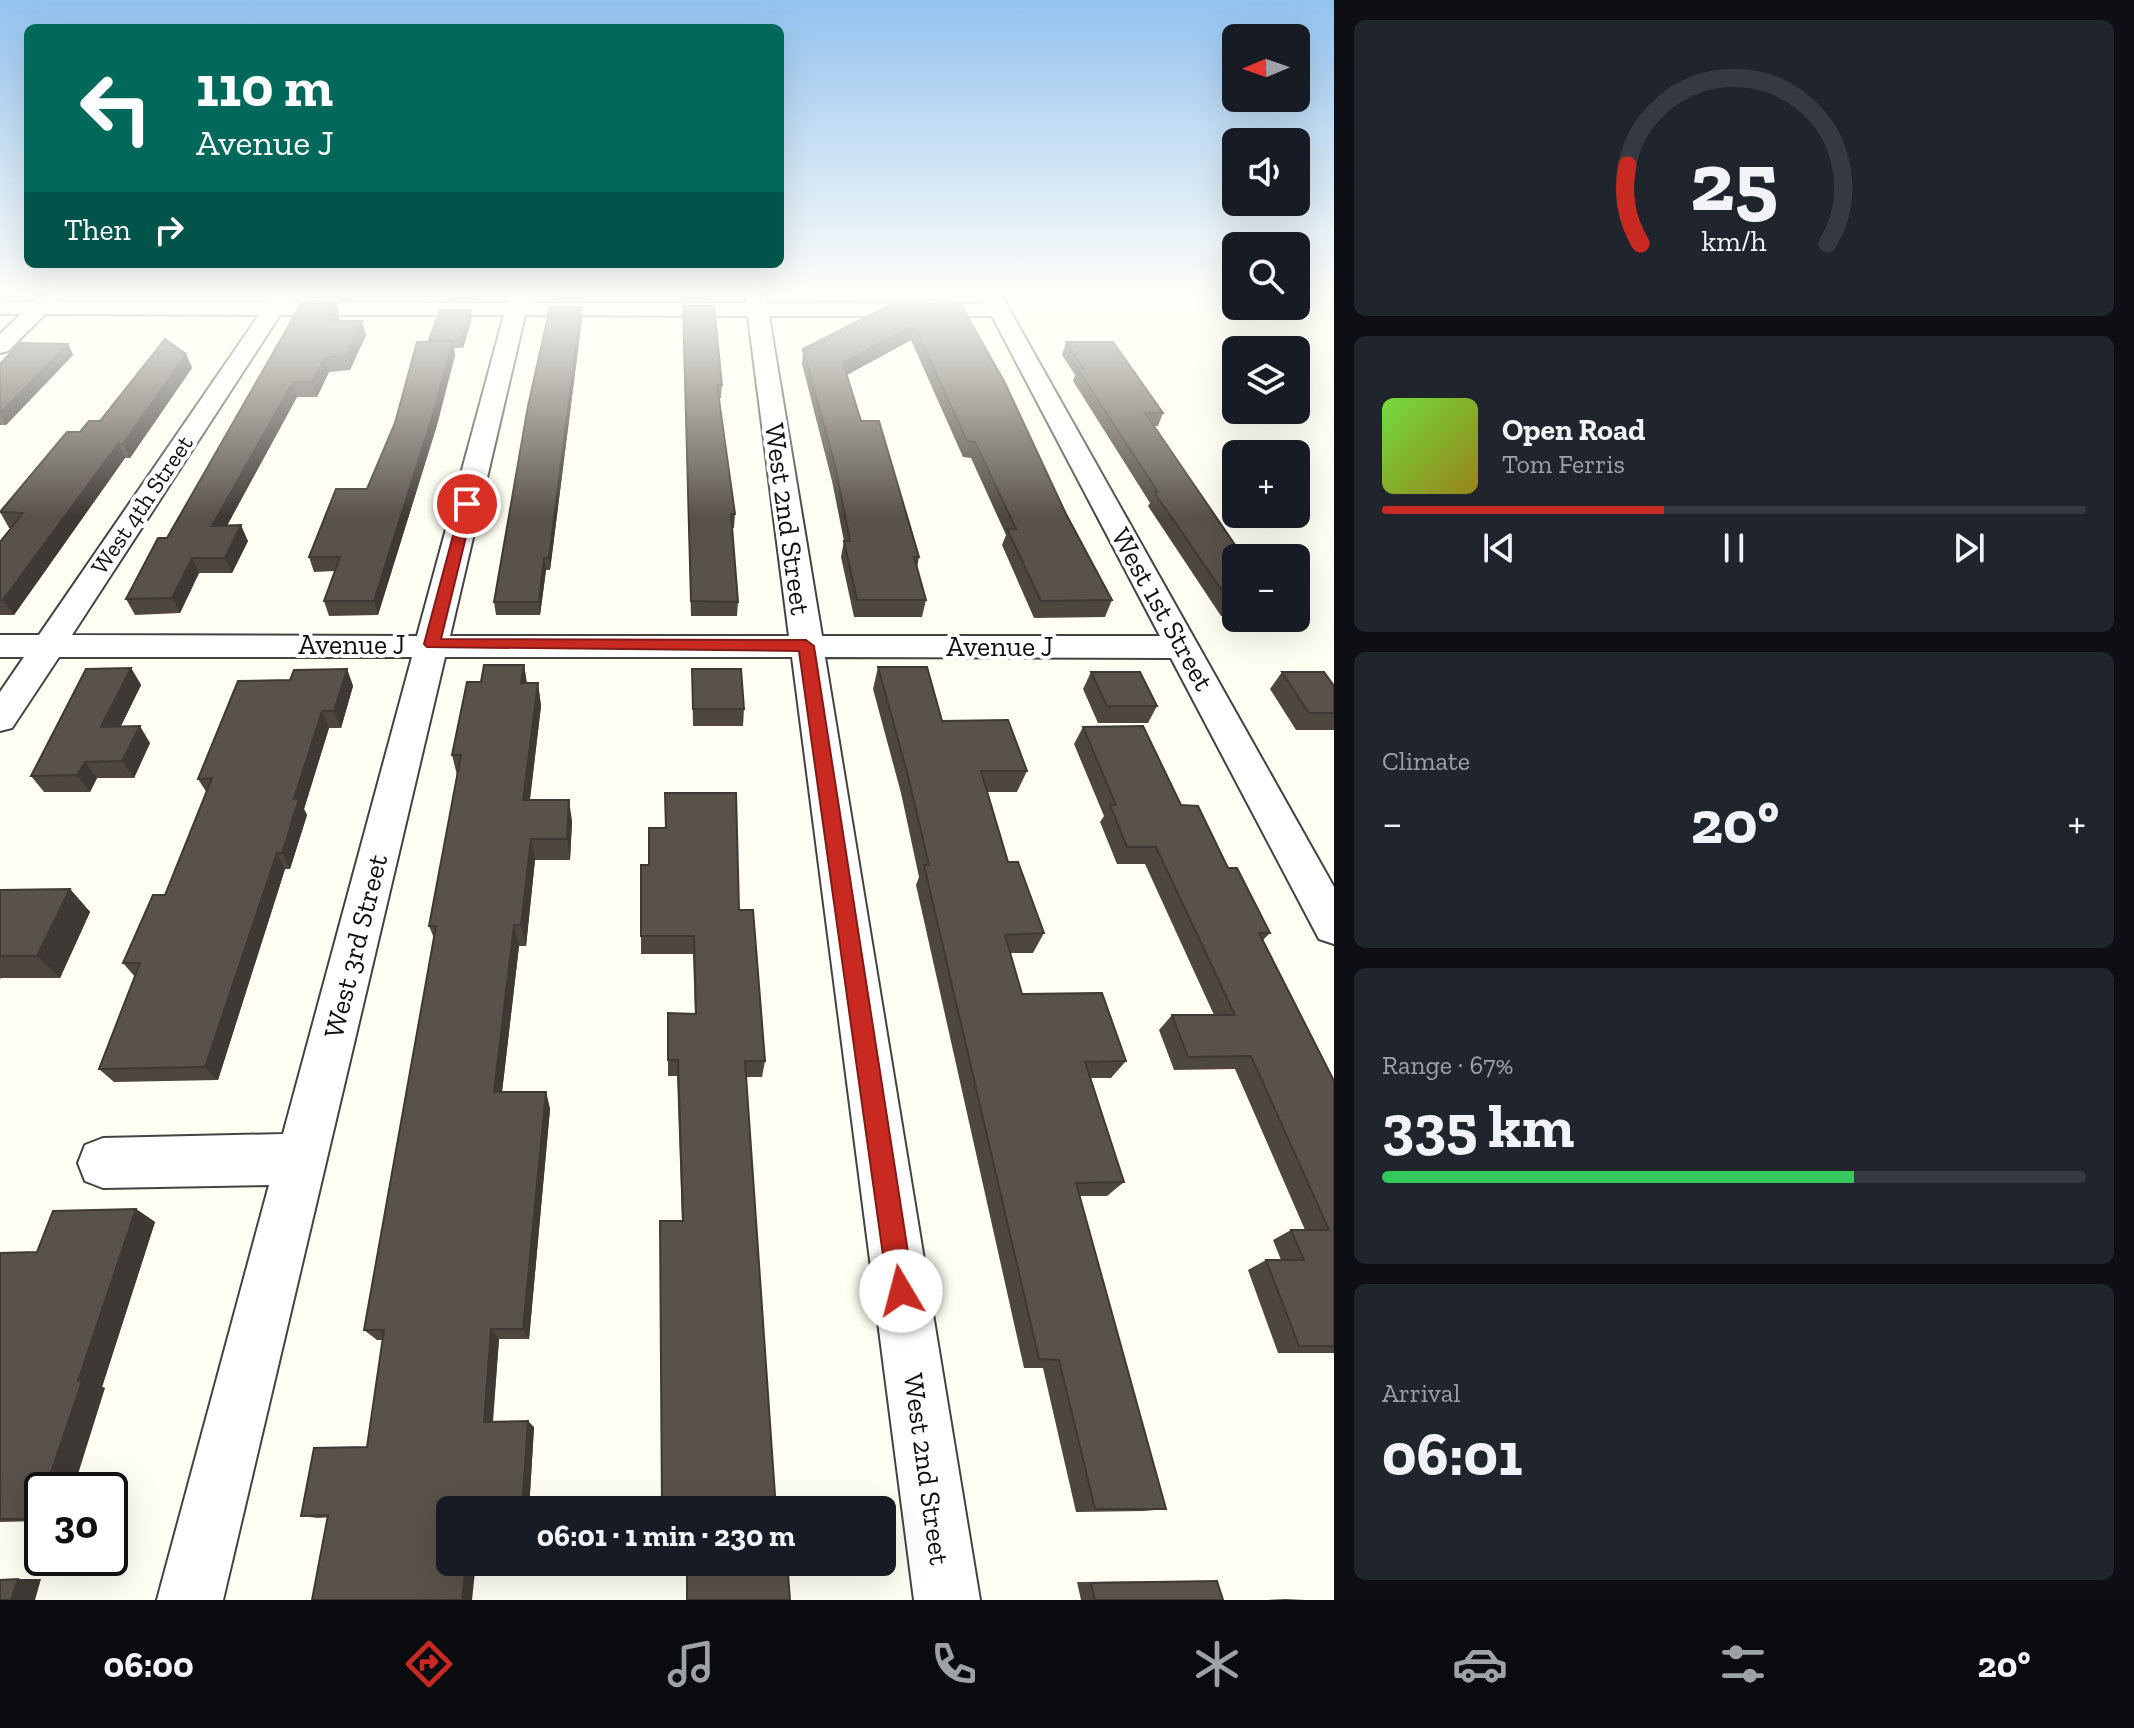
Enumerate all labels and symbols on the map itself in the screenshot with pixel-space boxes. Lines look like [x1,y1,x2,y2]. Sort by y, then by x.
north arrow [1222,24,1310,112]
street label: West 2nd Street [758,421,817,618]
street label: West 4th Street [84,430,199,580]
pin [433,470,501,538]
street label: West 1st Street [1104,522,1221,697]
street label: Avenue J [298,628,406,661]
street label: Avenue J [946,630,1054,663]
street label: West 3rd Street [317,850,394,1041]
position arrow [859,1249,943,1333]
street label: West 2nd Street [897,1371,956,1568]
speed limit sign: 30 [24,1472,128,1576]

